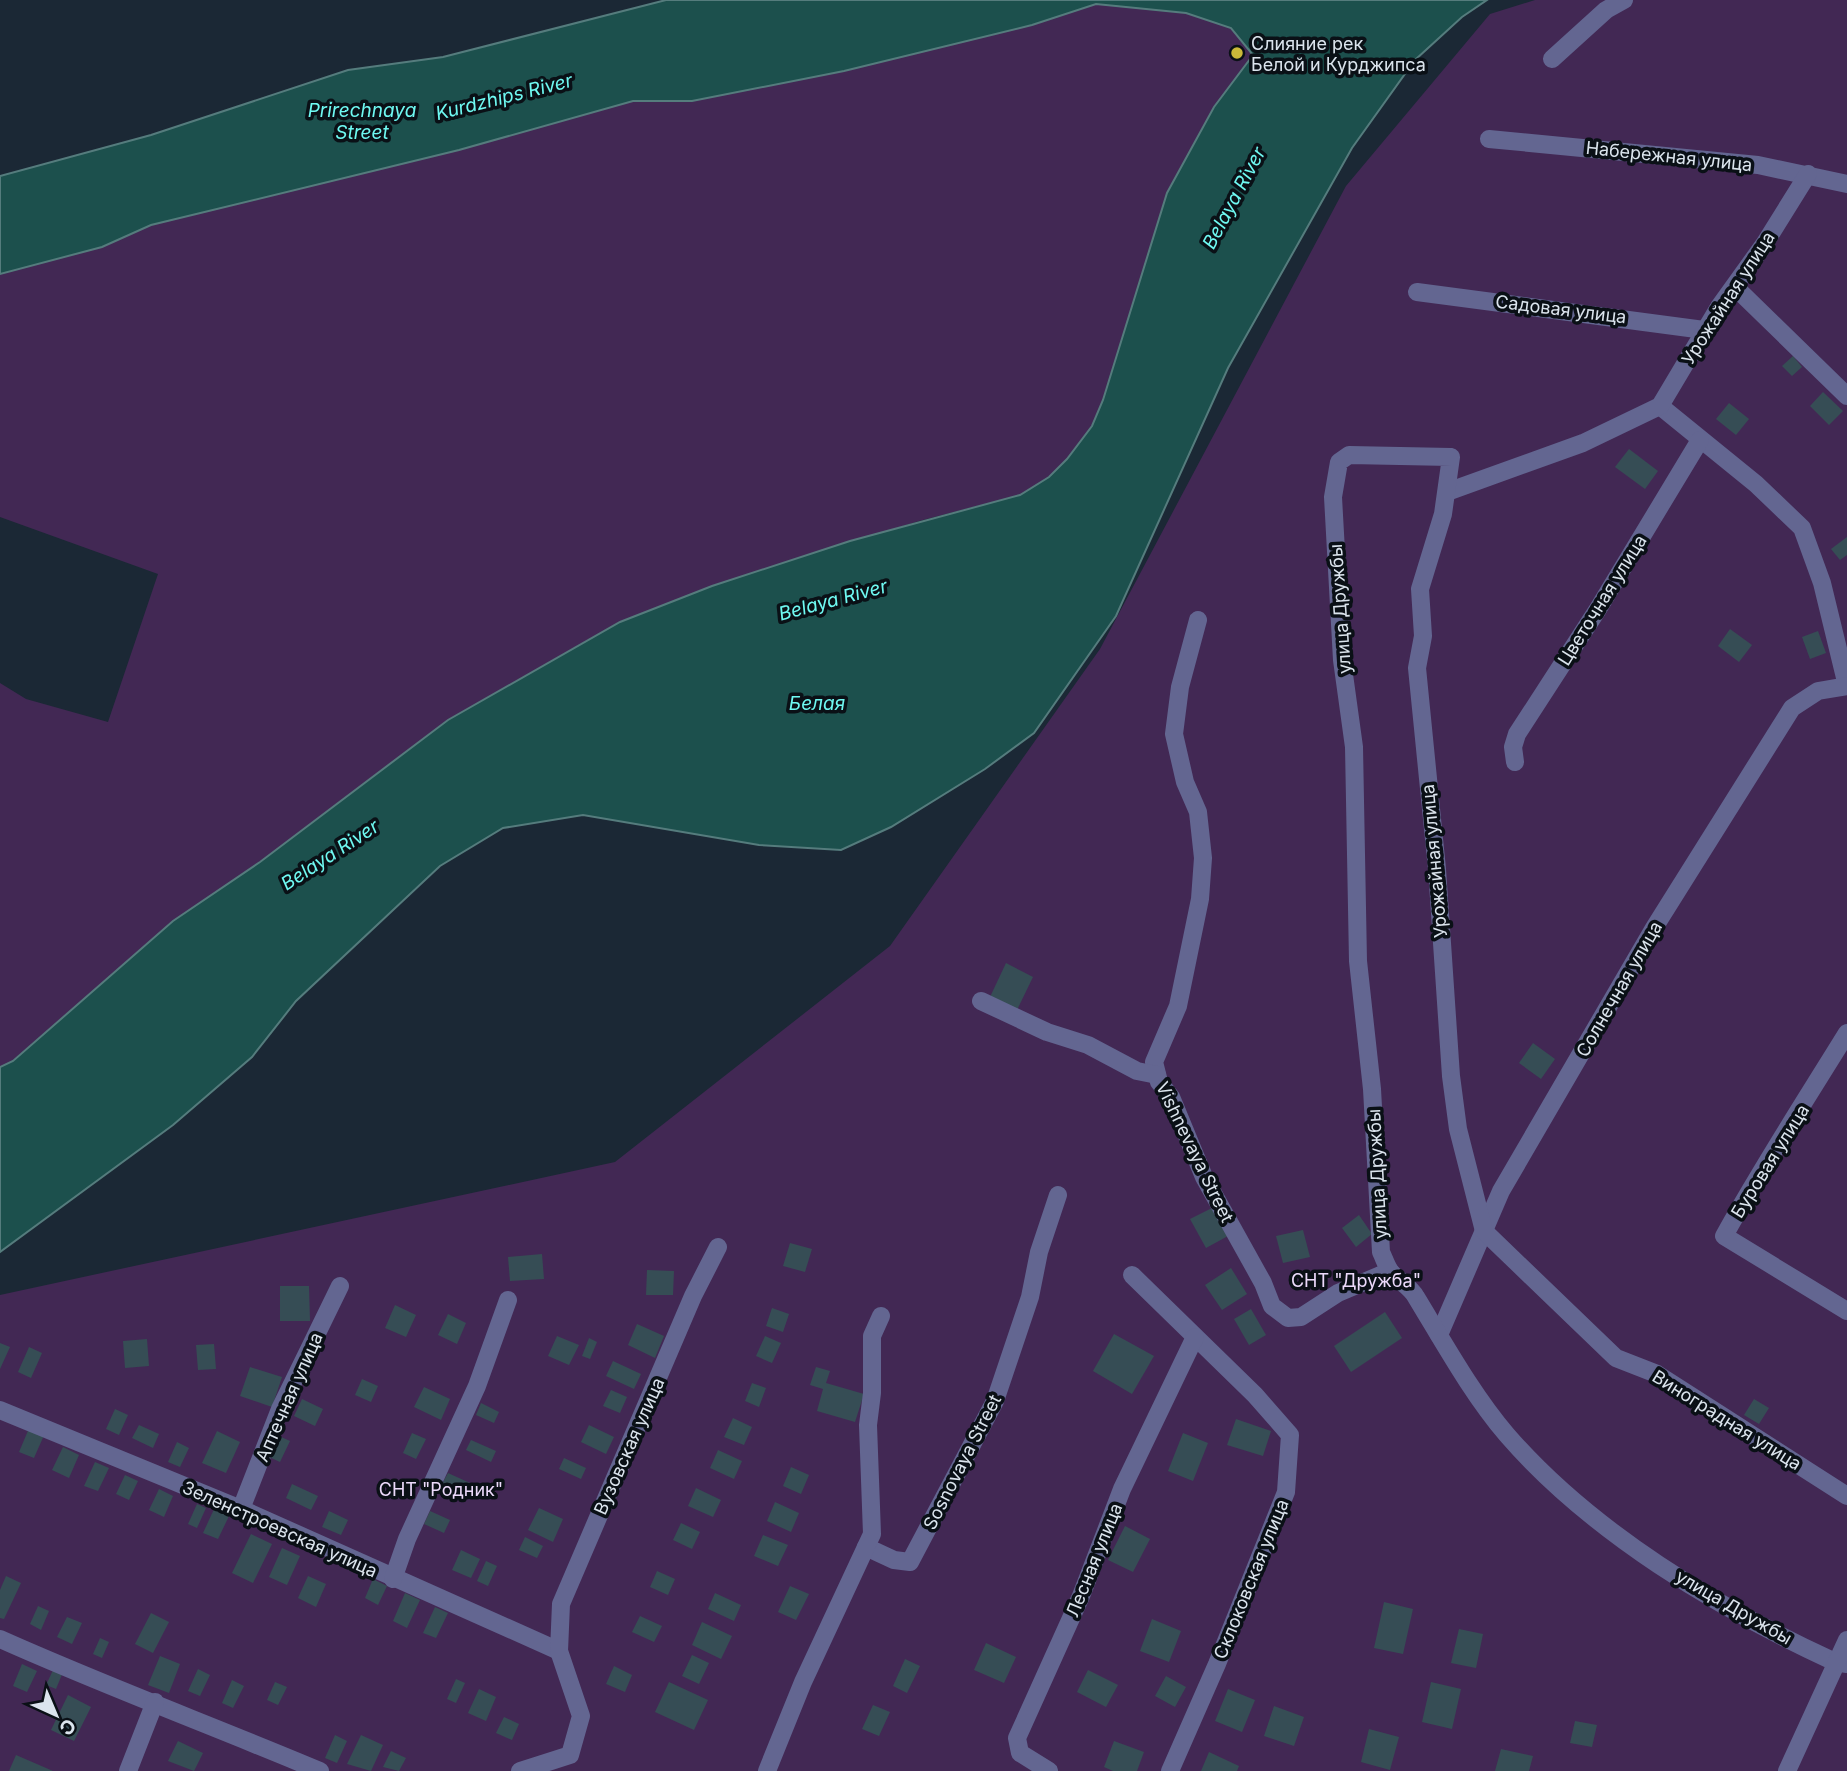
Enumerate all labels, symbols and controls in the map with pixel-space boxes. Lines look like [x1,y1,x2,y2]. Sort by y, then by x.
place label: Слияние рек Белой и Курджипса [1251,33,1426,75]
marker: Слияние рек Белой и Курджипса [1229,45,1245,61]
water label: Kurdzhips River [433,69,576,125]
water label: Prirechnaya Street [308,99,417,144]
street label: Набережная улица [1585,137,1753,175]
water label: Belaya River [1198,142,1271,253]
street label: Урожайная улица [1677,228,1779,368]
street label: Садовая улица [1494,291,1628,327]
street label: Цветочная улица [1553,531,1651,669]
street label: улица Дружбы [1325,543,1355,675]
water label: Belaya River [776,574,891,626]
water label: Белая [789,692,845,715]
street label: Урожайная улица [1417,783,1451,939]
water label: Belaya River [277,814,384,895]
street label: Солнечная улица [1572,918,1666,1060]
street label: Vishnevaya Street [1152,1078,1238,1226]
street label: Буровая улица [1727,1100,1813,1222]
street label: улица Дружбы [1363,1108,1391,1240]
park label: СНТ "Дружба" [1291,1270,1421,1291]
street label: Аптечная улица [251,1329,327,1465]
street label: Виноградная улица [1649,1366,1805,1474]
street label: Вузовская улица [589,1374,669,1518]
street label: Sosnovaya Street [919,1391,1005,1533]
street label: Зеленстроевская улица [179,1477,381,1581]
park label: СНТ "Родник" [379,1479,503,1500]
street label: Склоковская улица [1209,1496,1293,1662]
street label: Лесная улица [1062,1500,1126,1620]
street label: улица Дружбы [1672,1565,1796,1649]
north arrow [21,1680,91,1750]
text: С [54,1714,81,1740]

